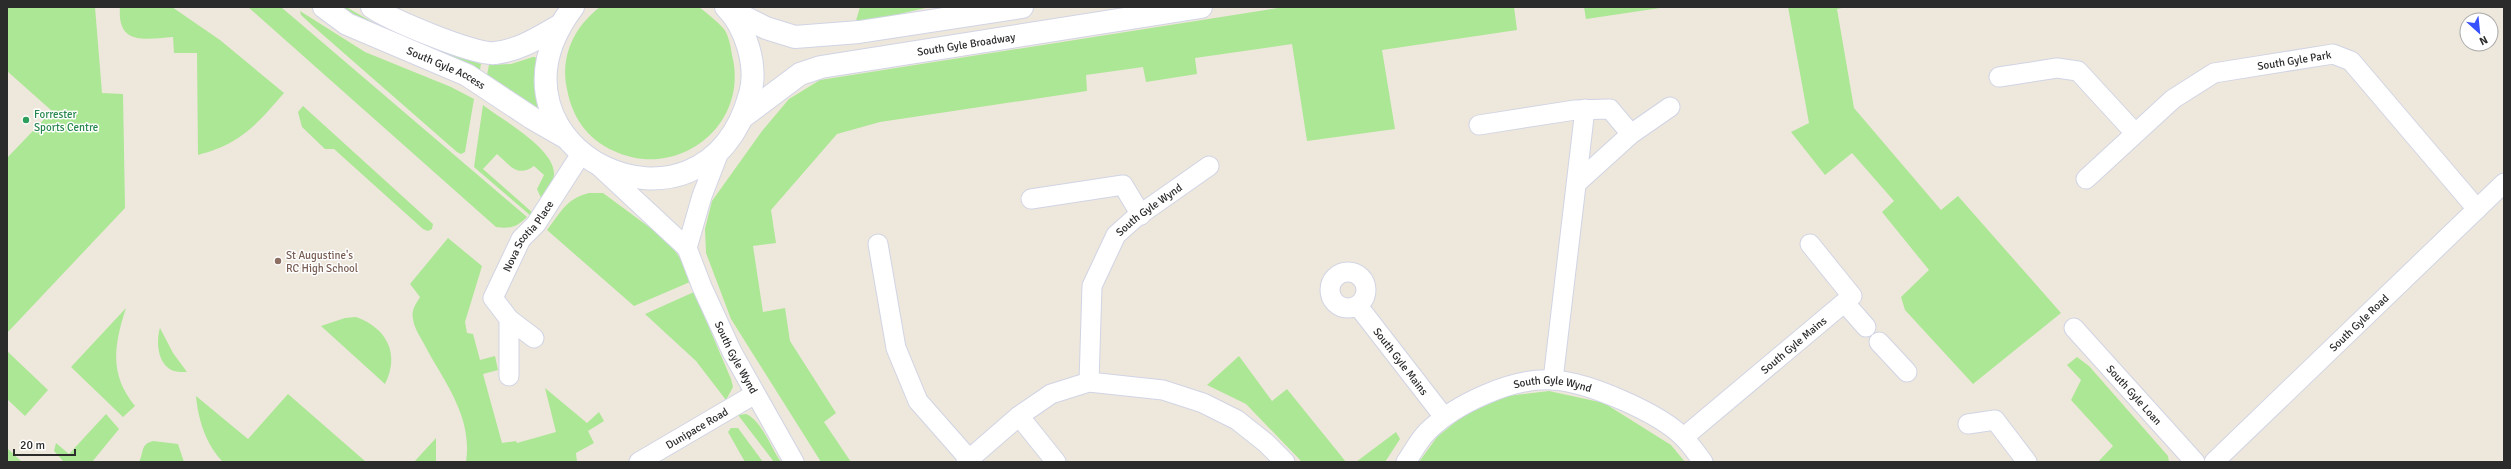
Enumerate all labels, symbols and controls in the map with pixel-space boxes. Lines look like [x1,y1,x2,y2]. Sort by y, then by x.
north arrow [2459,12,2499,52]
street label: South Gyle Broadway [916,30,1017,58]
text: N [2477,33,2490,48]
street label: South Gyle Access [405,44,488,92]
street label: South Gyle Park [2256,48,2333,72]
place label: Forrester Sports Centre [34,108,98,134]
marker: Forrester Sports Centre [21,115,31,125]
street label: South Gyle Wynd [1113,180,1185,239]
street label: Nova Scotia Place [500,198,556,274]
place label: St Augustine's RC High School [286,249,358,275]
marker: St Augustine's RC High School [273,256,283,266]
street label: South Gyle Road [2327,291,2391,354]
street label: South Gyle Mains [1758,314,1829,376]
street label: South Gyle Wynd [712,319,761,396]
street label: South Gyle Mains [1371,325,1431,398]
street label: South Gyle Loan [2104,362,2165,427]
street label: South Gyle Wynd [1512,373,1594,395]
street label: Dunipace Road [663,405,731,451]
scale bar [14,431,75,457]
text: 20 m [20,438,45,453]

